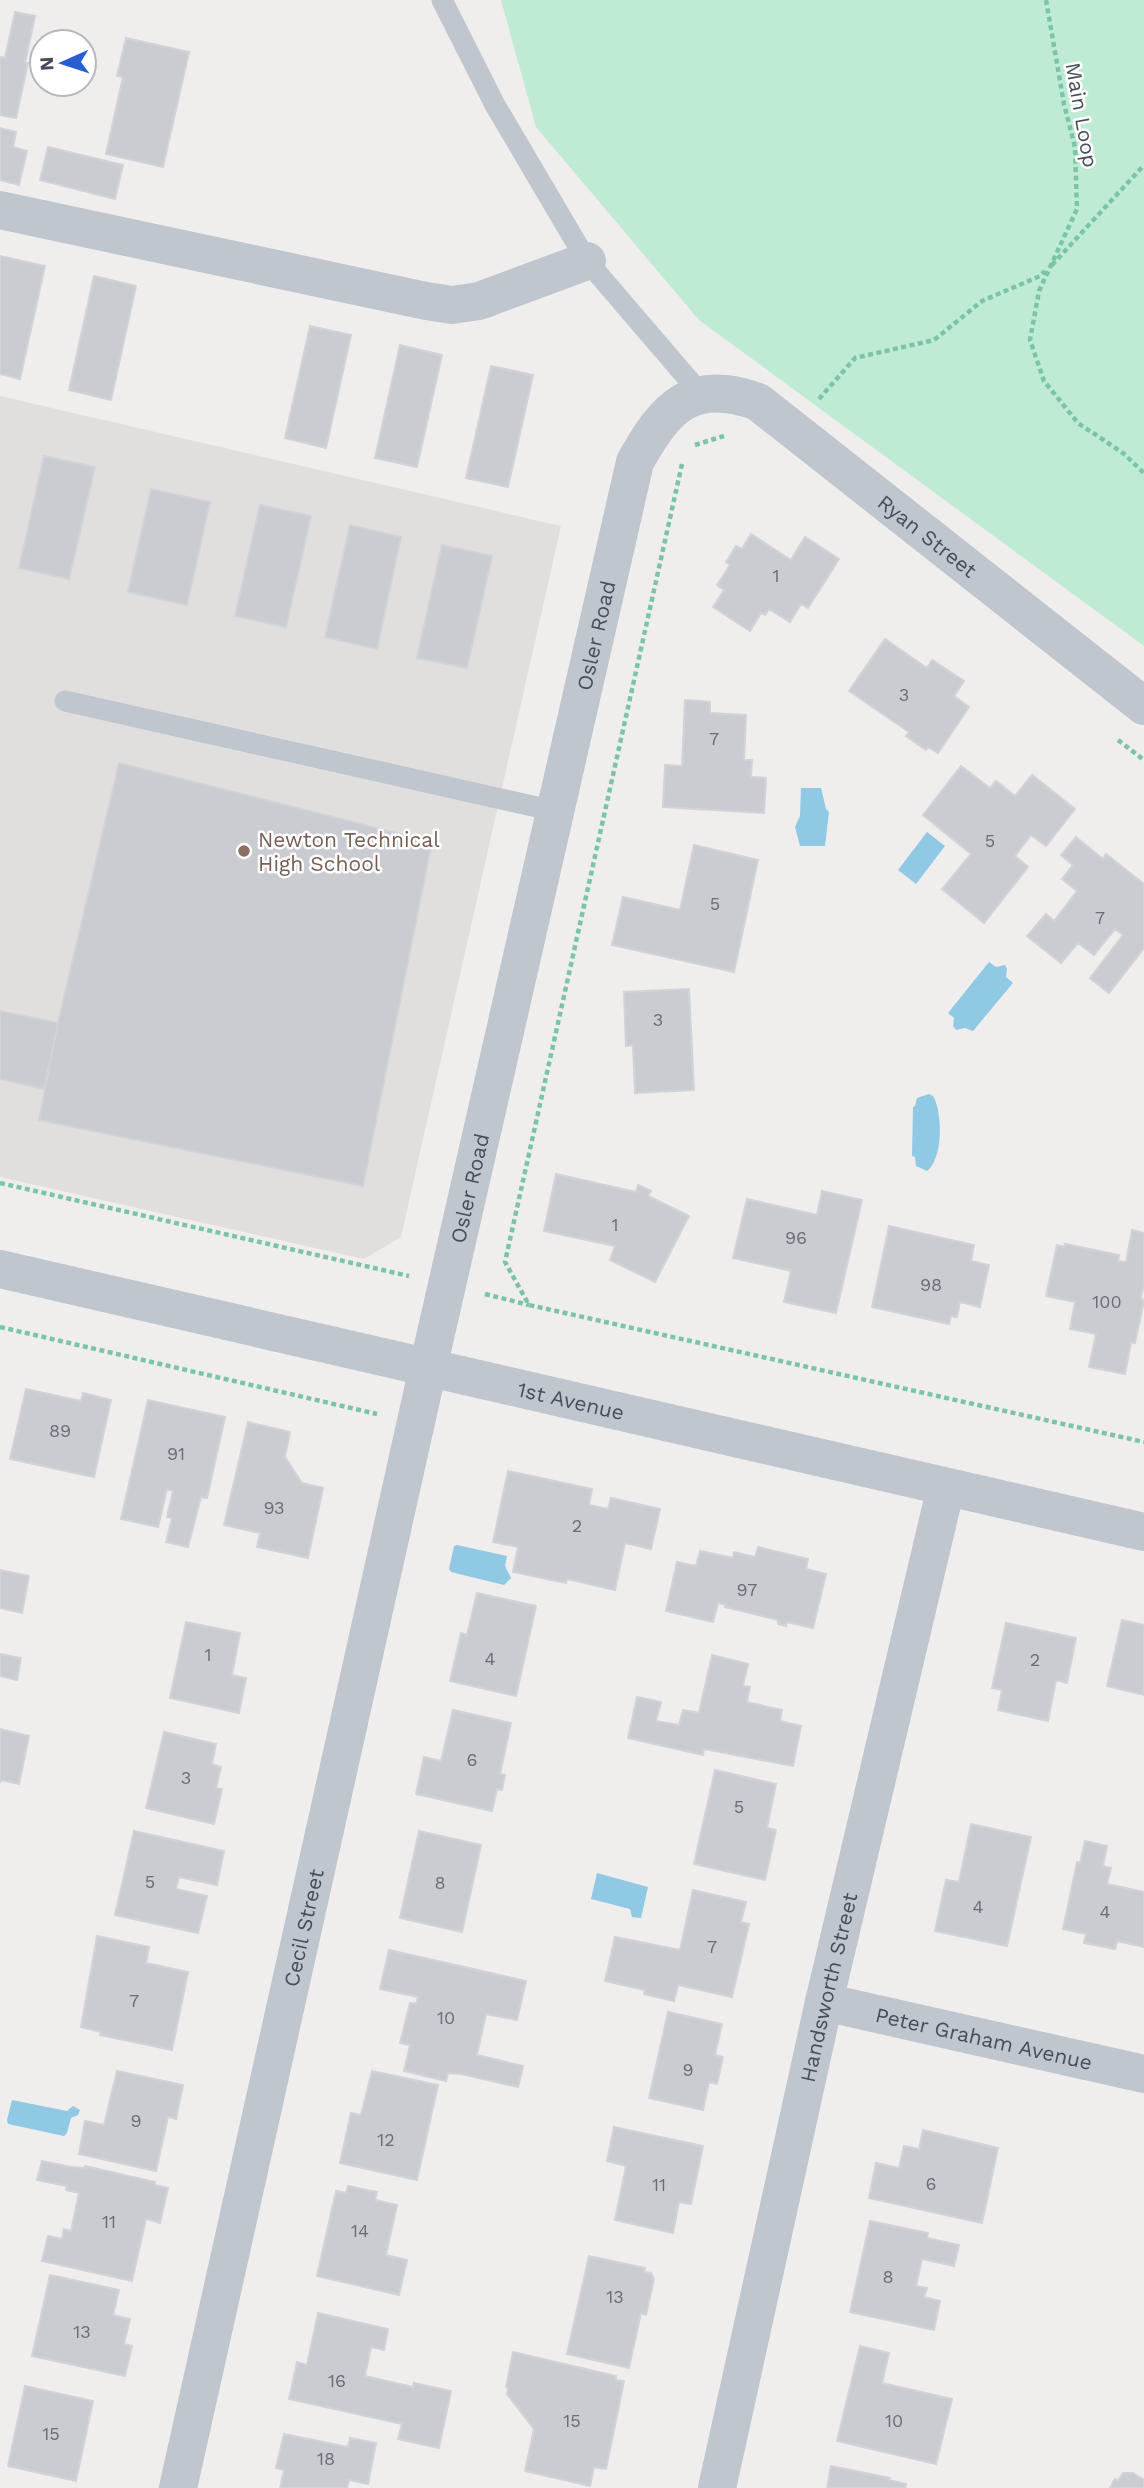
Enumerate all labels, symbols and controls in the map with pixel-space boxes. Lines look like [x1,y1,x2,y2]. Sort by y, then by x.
north arrow [28,28,98,98]
text: N [35,56,58,72]
street label: Main Loop [1060,61,1104,169]
street label: Ryan Street [873,489,982,582]
house number: 1 [772,565,780,586]
street label: Osler Road [571,578,620,693]
house number: 3 [899,684,909,705]
house number: 7 [709,728,719,749]
place label: Newton Technical High School [258,827,440,876]
house number: 5 [985,830,995,851]
marker: Newton Technical High School [236,843,252,859]
house number: 5 [710,893,720,914]
house number: 7 [1095,907,1105,928]
house number: 3 [653,1009,663,1030]
street label: Osler Road [444,1131,494,1246]
house number: 1 [611,1214,619,1235]
house number: 96 [785,1227,807,1248]
house number: 98 [920,1274,942,1295]
house number: 100 [1092,1291,1122,1312]
street label: 1st Avenue [515,1376,627,1425]
house number: 89 [49,1420,71,1441]
house number: 91 [167,1443,185,1464]
house number: 93 [263,1497,285,1518]
house number: 2 [572,1515,582,1536]
house number: 97 [737,1579,757,1600]
house number: 1 [204,1644,212,1665]
house number: 4 [485,1648,496,1669]
house number: 2 [1030,1649,1040,1670]
house number: 6 [467,1749,477,1770]
house number: 3 [181,1767,191,1788]
house number: 5 [734,1796,744,1817]
street label: Cecil Street [278,1866,328,1989]
house number: 5 [145,1871,155,1892]
house number: 8 [434,1872,446,1893]
street label: Handsworth Street [794,1890,862,2084]
house number: 4 [973,1896,984,1917]
house number: 4 [1100,1901,1111,1922]
house number: 7 [707,1936,717,1957]
house number: 7 [129,1990,139,2011]
street label: Peter Graham Avenue [873,2001,1095,2075]
house number: 10 [437,2007,455,2028]
house number: 9 [682,2059,694,2080]
house number: 9 [130,2110,142,2131]
house number: 12 [377,2129,395,2150]
house number: 6 [926,2173,936,2194]
house number: 11 [652,2174,666,2195]
house number: 11 [102,2211,116,2232]
house number: 14 [351,2220,369,2241]
house number: 8 [882,2266,894,2287]
house number: 13 [606,2286,624,2307]
house number: 13 [73,2321,91,2342]
house number: 16 [328,2370,346,2391]
house number: 15 [563,2410,581,2431]
house number: 10 [885,2410,903,2431]
house number: 15 [42,2423,60,2444]
house number: 18 [317,2448,335,2469]

